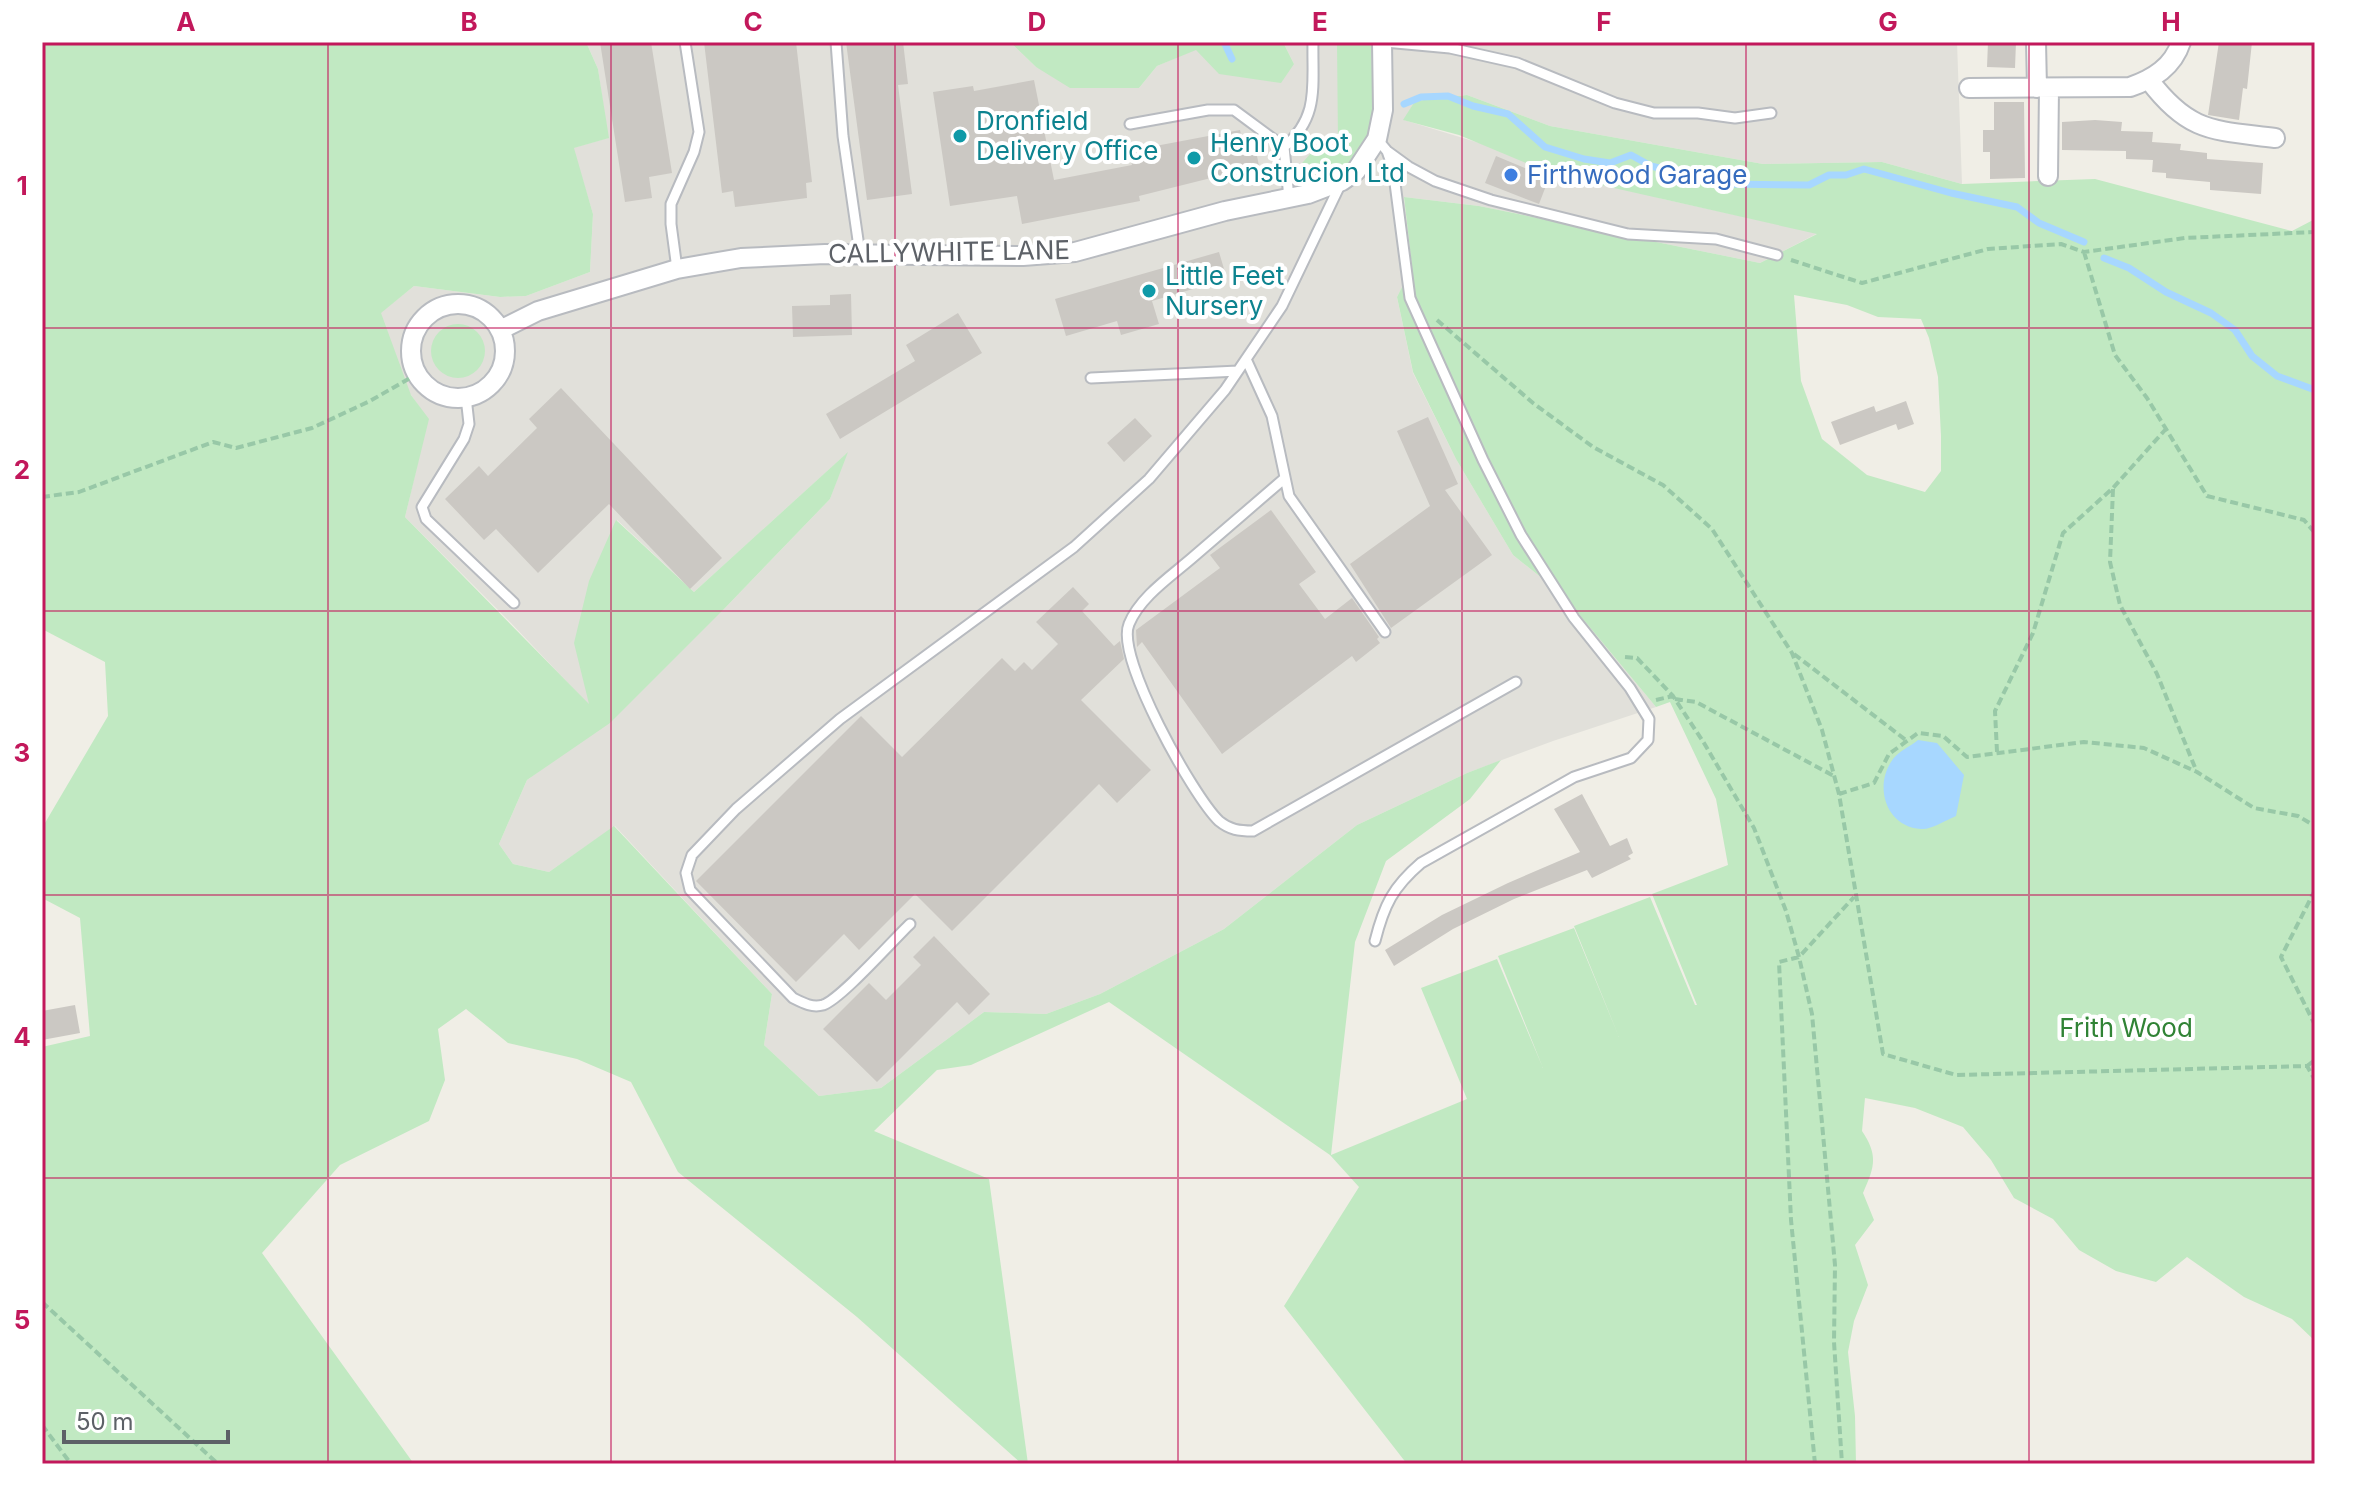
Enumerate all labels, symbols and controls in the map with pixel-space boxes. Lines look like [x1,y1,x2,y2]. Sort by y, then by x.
text: A [176,6,196,37]
text: B [460,6,478,37]
text: C [743,6,763,37]
text: D [1028,6,1046,37]
text: E [1312,6,1328,37]
text: F [1596,6,1612,37]
text: G [1878,6,1898,37]
text: H [2161,6,2181,37]
place label: Dronfield Delivery Office [976,105,1158,166]
marker: Dronfield Delivery Office [951,127,969,145]
place label: Henry Boot Construcion Ltd [1210,127,1405,188]
marker: Henry Boot Construcion Ltd [1185,149,1203,167]
place label: Firthwood Garage [1527,159,1747,190]
marker: Firthwood Garage [1502,166,1520,184]
text: 1 [16,170,28,201]
street label: CALLYWHITE LANE [828,234,1070,269]
place label: Little Feet Nursery [1165,260,1284,321]
marker: Little Feet Nursery [1140,282,1158,300]
text: 2 [14,454,30,485]
text: 3 [14,737,30,768]
park label: Frith Wood [2059,1012,2193,1043]
text: 4 [13,1021,31,1052]
text: 5 [14,1304,30,1335]
scale bar [64,1394,228,1444]
text: 50 m [76,1407,134,1436]

